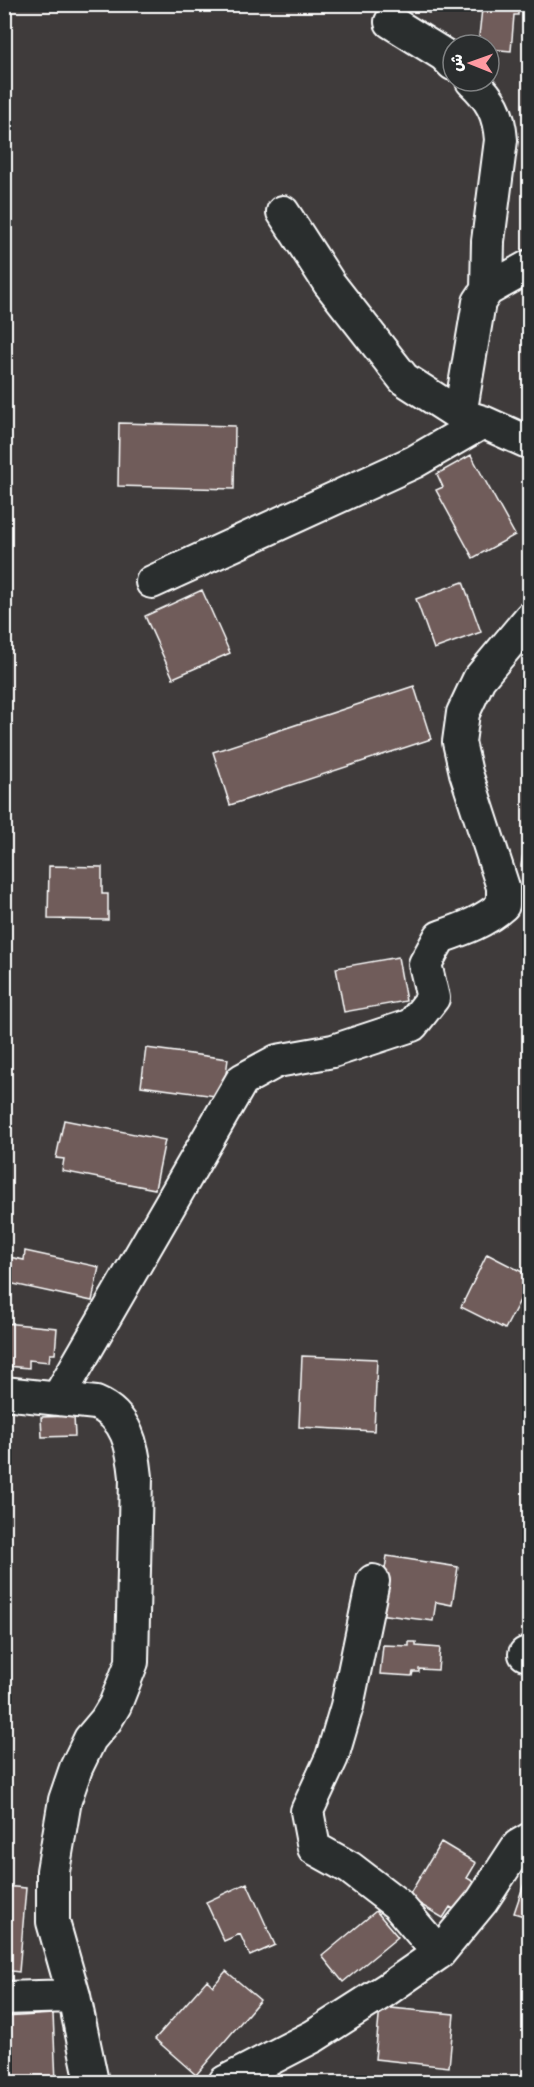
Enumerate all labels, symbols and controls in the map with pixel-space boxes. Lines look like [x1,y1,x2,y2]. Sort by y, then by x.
north arrow [441,33,501,93]
text: ش [445,54,467,72]

